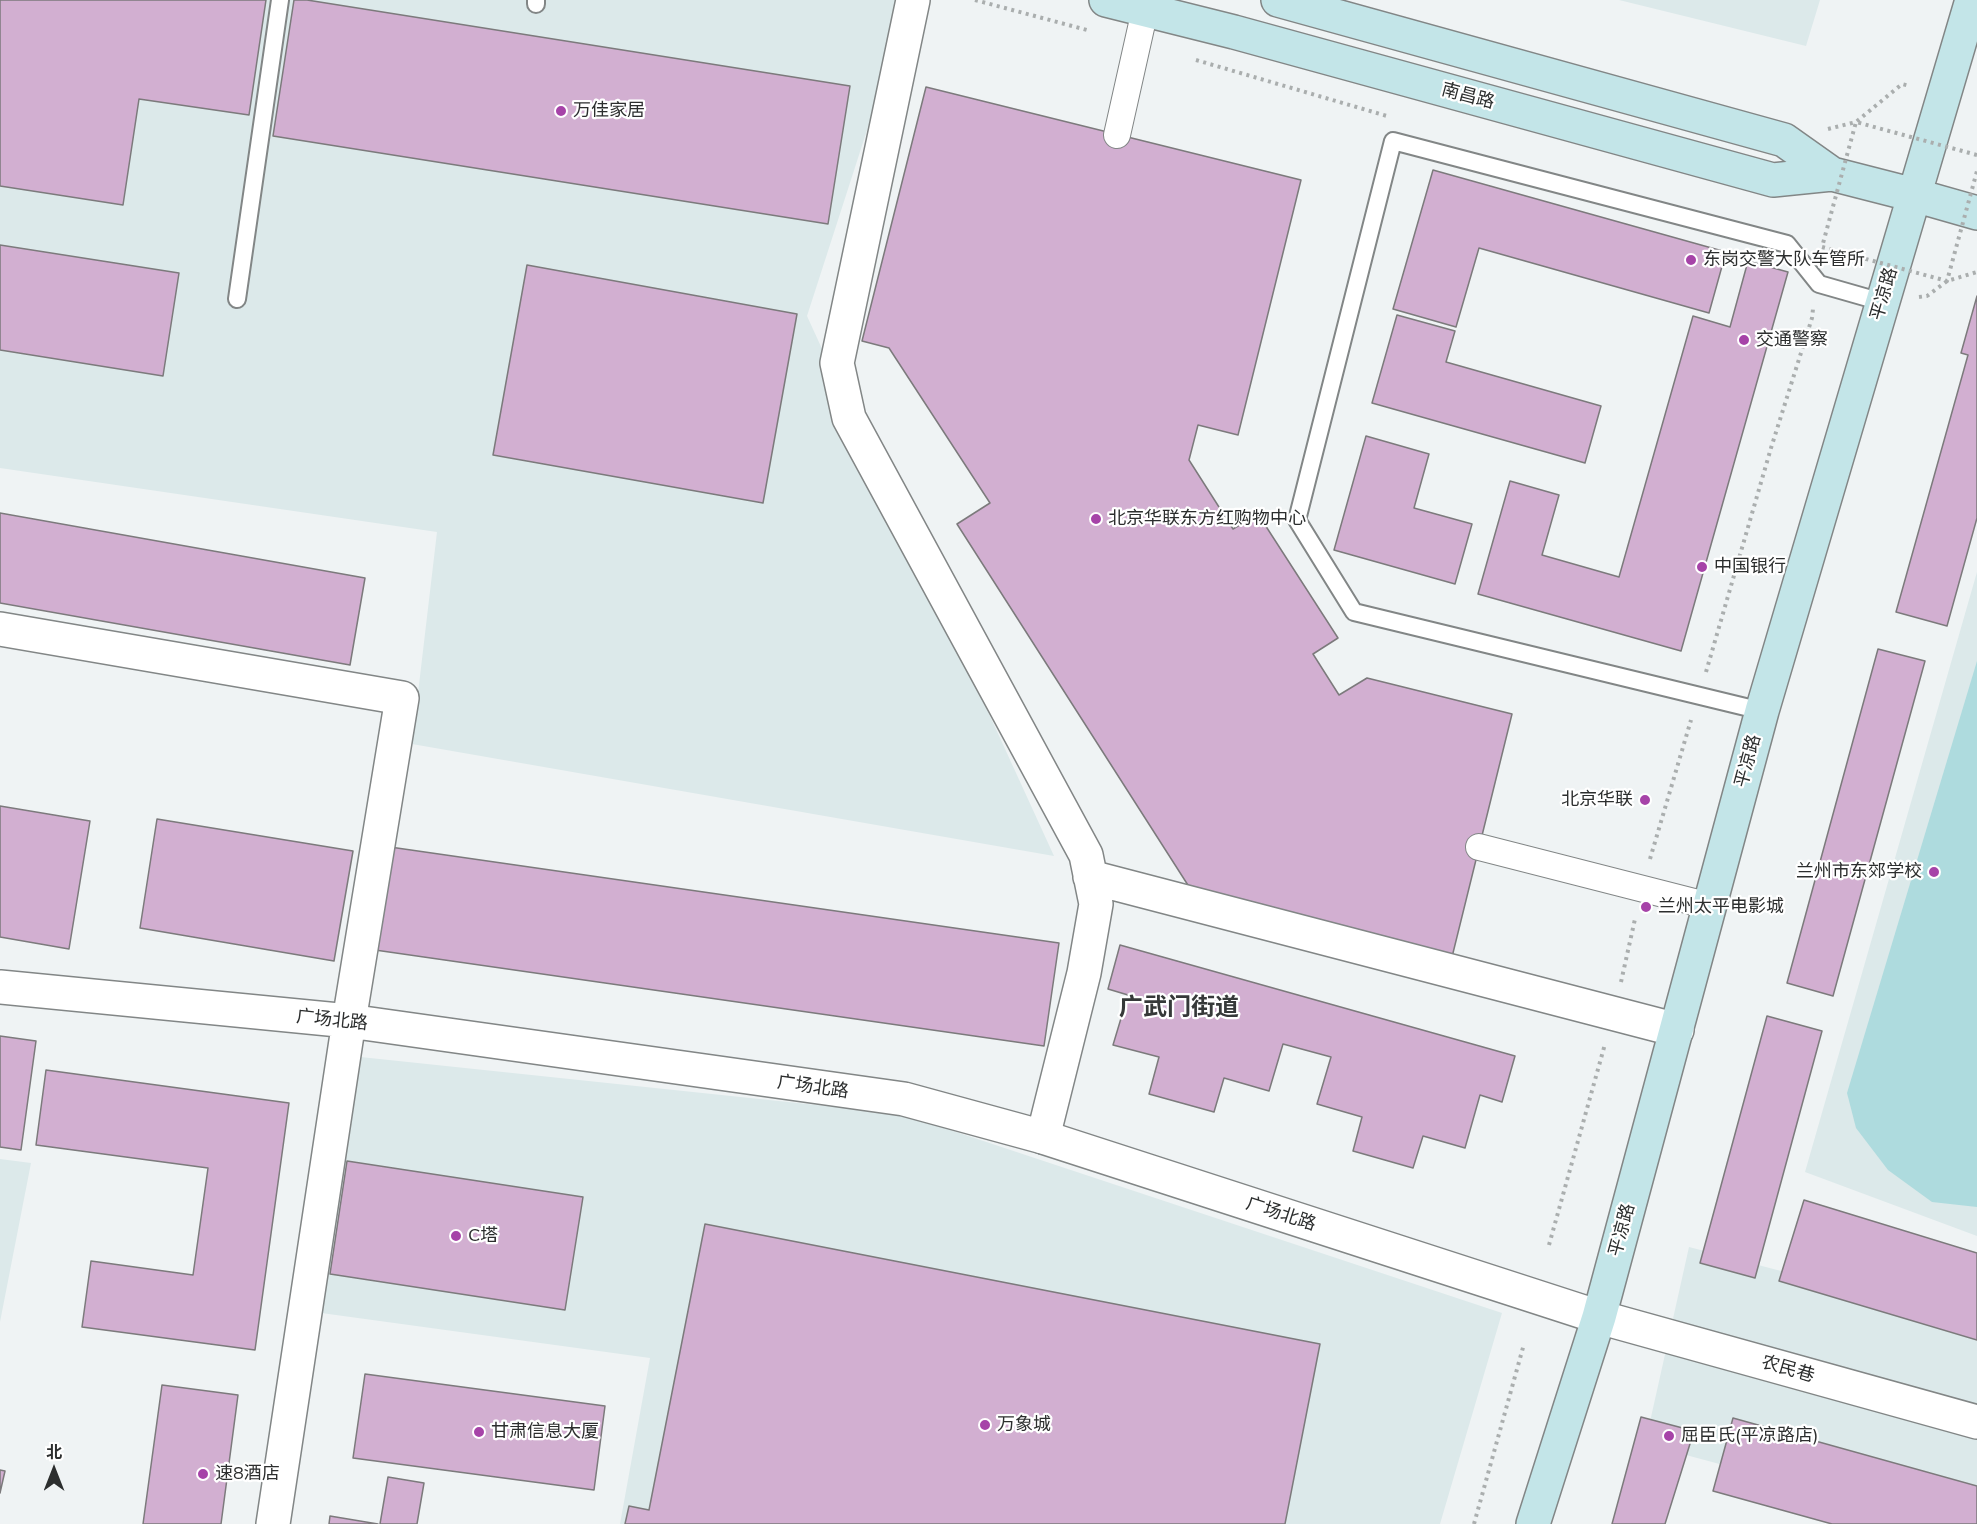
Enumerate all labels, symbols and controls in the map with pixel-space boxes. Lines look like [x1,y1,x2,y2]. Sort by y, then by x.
street label: 南昌路 [1439,79,1497,113]
place label: 万佳家居 [573,100,645,122]
marker: 万佳家居 [554,104,568,118]
place label: 东岗交警大队车管所 [1703,249,1865,271]
marker: 东岗交警大队车管所 [1684,253,1698,267]
street label: 平凉路 [1866,265,1902,323]
place label: 交通警察 [1756,329,1828,351]
marker: 交通警察 [1737,333,1751,347]
place label: 北京华联东方红购物中心 [1108,508,1306,530]
marker: 北京华联东方红购物中心 [1089,512,1103,526]
place label: 中国银行 [1714,556,1786,578]
marker: 中国银行 [1695,560,1709,574]
street label: 平凉路 [1731,732,1765,790]
place label: 北京华联 [1561,789,1633,811]
marker: 北京华联 [1638,793,1652,807]
place label: 兰州市东郊学校 [1796,861,1922,883]
marker: 兰州市东郊学校 [1927,865,1941,879]
place label: 兰州太平电影城 [1658,896,1784,918]
marker: 兰州太平电影城 [1639,900,1653,914]
district label: 广武门街道 [1119,994,1239,1022]
street label: 广场北路 [295,1005,369,1035]
street label: 广场北路 [776,1071,850,1103]
street label: 广场北路 [1243,1193,1319,1235]
street label: 平凉路 [1605,1201,1639,1259]
place label: C塔 [468,1225,498,1247]
marker: C塔 [449,1229,463,1243]
street label: 农民巷 [1759,1351,1817,1387]
place label: 万象城 [997,1414,1051,1436]
marker: 万象城 [978,1418,992,1432]
place label: 甘肃信息大厦 [491,1421,599,1443]
marker: 甘肃信息大厦 [472,1425,486,1439]
place label: 屈臣氏(平凉路店) [1681,1425,1818,1447]
marker: 屈臣氏(平凉路店) [1662,1429,1676,1443]
north arrow [24,1440,84,1500]
text: 北 [46,1442,62,1462]
place label: 速8酒店 [215,1463,280,1485]
marker: 速8酒店 [196,1467,210,1481]

